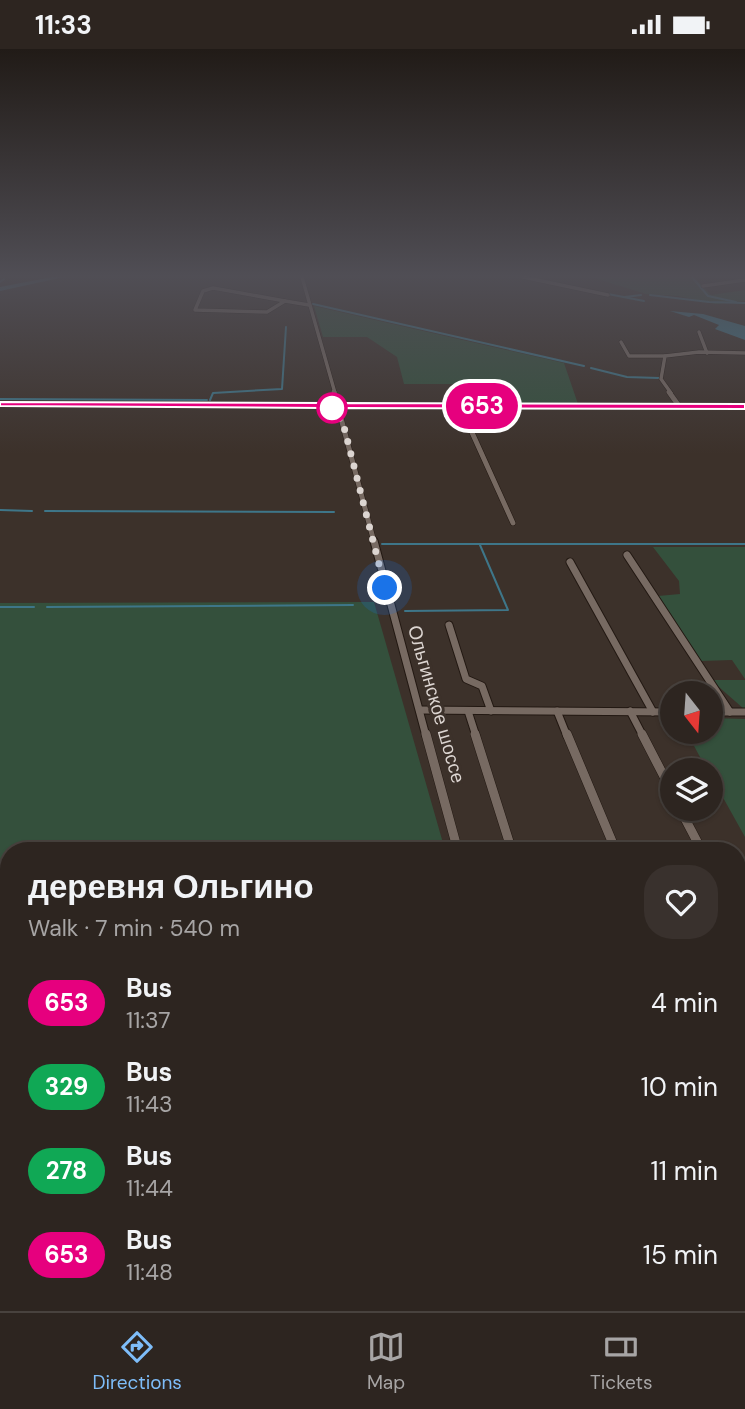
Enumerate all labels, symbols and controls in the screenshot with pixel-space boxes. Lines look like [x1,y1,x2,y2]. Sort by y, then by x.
text: 11:33 [35,8,92,42]
line badge: 653 [442,383,522,429]
text: 653 [460,390,504,421]
unlabelled marker [317,393,347,423]
your location [367,570,402,605]
street label: Ольгинское шоссе [402,622,471,786]
north arrow [660,681,723,744]
map controls [660,681,723,821]
button: layers [660,758,723,821]
text: деревня Ольгино [28,865,314,908]
button: heart [644,865,718,939]
text: Walk · 7 min · 540 m [28,913,240,943]
text: Bus [126,971,172,1005]
text: 4 min [651,986,718,1020]
text: 653 [44,987,89,1018]
text: 11:37 [126,1005,170,1035]
text: Bus [126,1055,172,1089]
text: 10 min [641,1070,718,1104]
text: 329 [45,1071,88,1102]
text: 11:43 [126,1089,173,1119]
text: Bus [126,1139,172,1173]
text: 11 min [651,1154,718,1188]
text: 278 [46,1155,87,1186]
text: 11:44 [126,1173,173,1203]
text: Bus [126,1223,172,1257]
text: 15 min [643,1238,718,1272]
text: 653 [44,1239,89,1270]
text: 11:48 [126,1257,173,1287]
tab: Directions [92,1328,182,1395]
tab: Map [367,1328,405,1395]
tab: Tickets [590,1328,653,1395]

